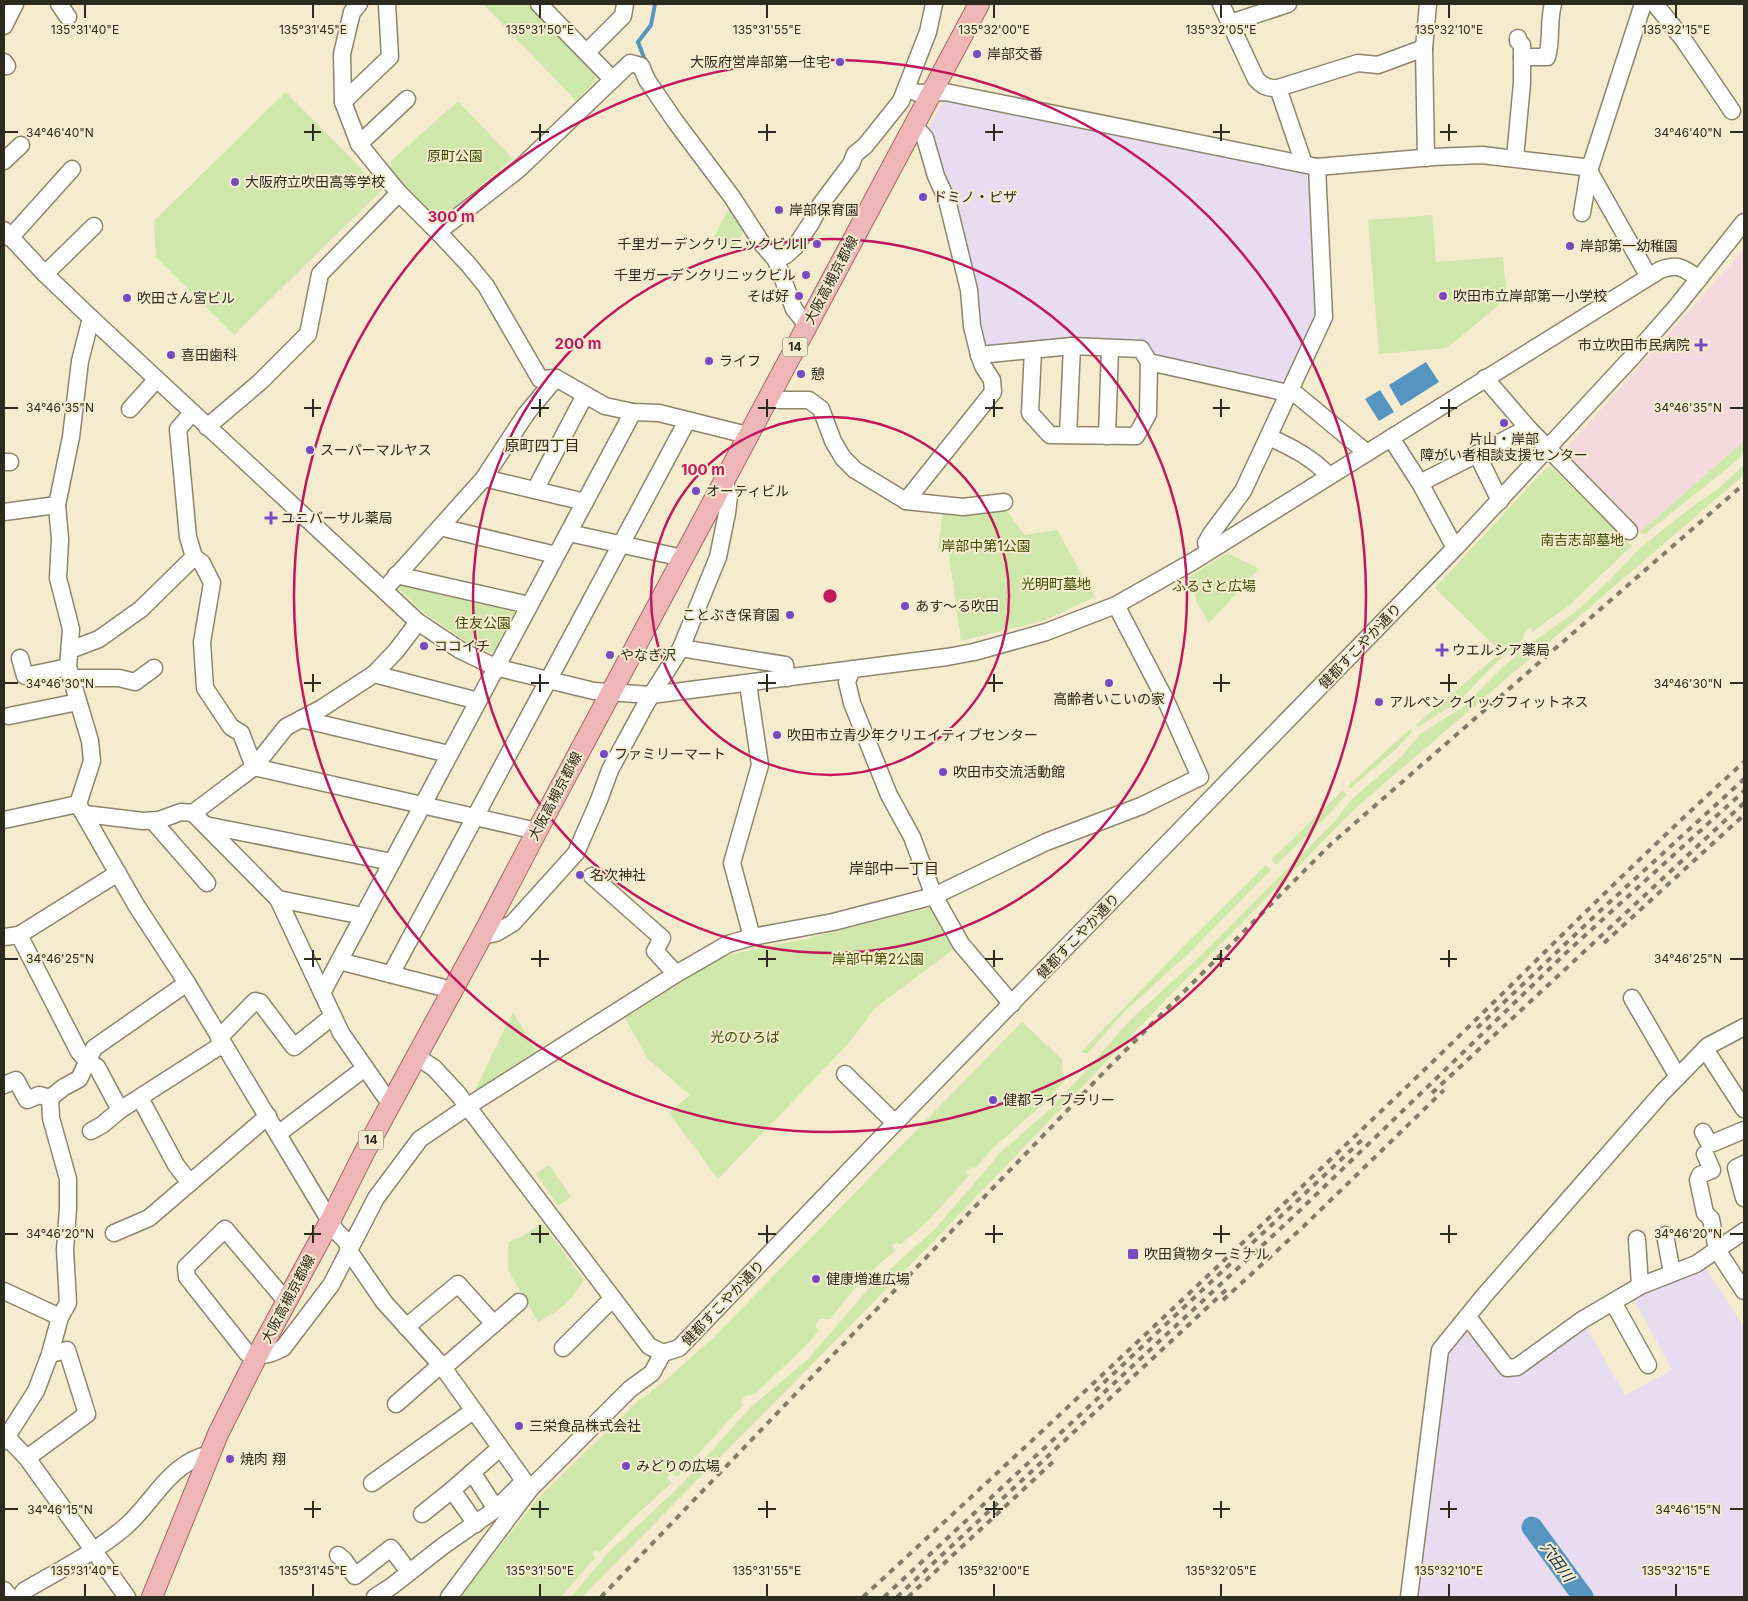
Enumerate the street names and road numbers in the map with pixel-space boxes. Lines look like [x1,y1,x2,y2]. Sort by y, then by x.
street label: 大阪高槻京都線 [800,233,861,327]
road number: 14 [782,338,808,357]
street label: 健都すこやか通り [1315,599,1405,692]
street label: 大阪高槻京都線 [524,749,585,843]
street label: 健都すこやか通り [1033,889,1123,982]
road number: 14 [358,1130,384,1150]
street label: 大阪高槻京都線 [257,1252,318,1346]
street label: 健都すこやか通り [678,1256,768,1349]

